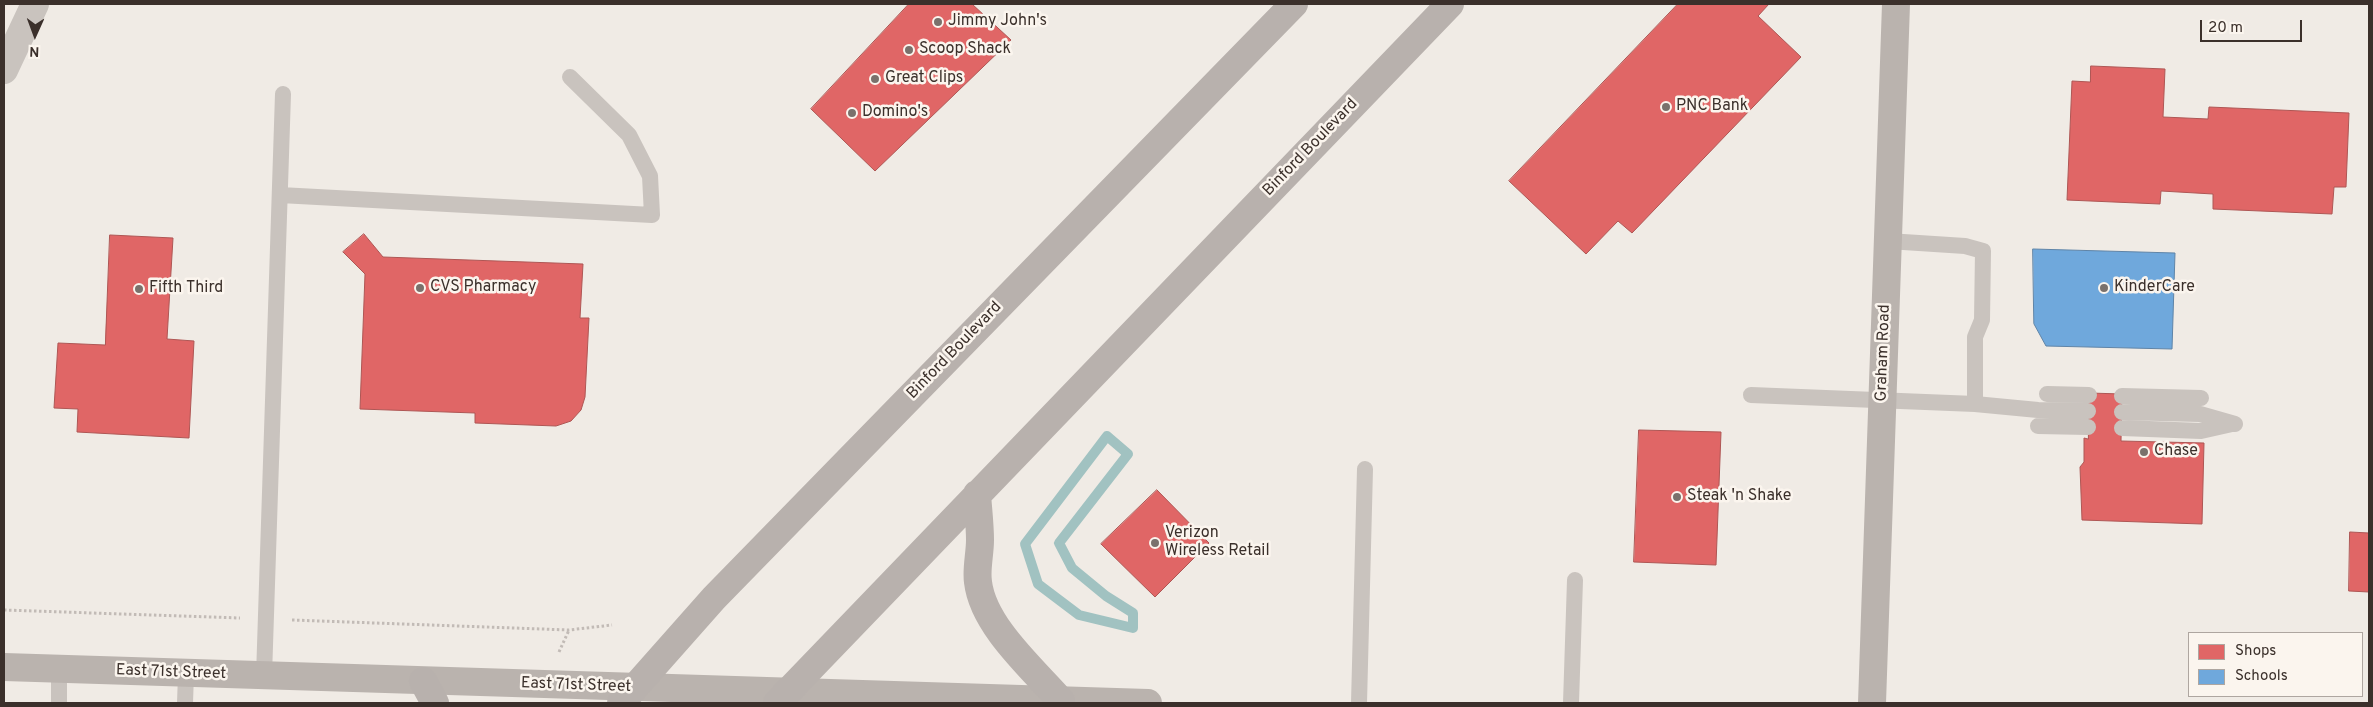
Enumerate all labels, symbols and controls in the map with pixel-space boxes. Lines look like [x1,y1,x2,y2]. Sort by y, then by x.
north arrow [10,10,60,60]
scale bar [2203,10,2306,42]
place label: Jimmy John's [948,12,1047,32]
marker: Jimmy John's [932,16,944,28]
text: 20 m [2208,19,2243,38]
place label: Scoop Shack [919,40,1011,60]
text: N [29,42,40,59]
marker: Scoop Shack [903,44,915,56]
place label: Great Clips [885,69,963,89]
marker: Great Clips [869,73,881,85]
street label: Binford Boulevard [1260,95,1362,201]
place label: PNC Bank [1676,97,1748,117]
marker: PNC Bank [1660,101,1672,113]
place label: Domino's [862,103,928,123]
marker: Domino's [846,107,858,119]
place label: CVS Pharmacy [430,278,536,298]
place label: KinderCare [2114,278,2195,298]
place label: Fifth Third [149,279,223,299]
marker: CVS Pharmacy [414,282,426,294]
marker: KinderCare [2098,282,2110,294]
marker: Fifth Third [133,283,145,295]
street label: Binford Boulevard [904,298,1006,404]
street label: Graham Road [1873,304,1895,402]
place label: Chase [2154,442,2198,462]
marker: Chase [2138,446,2150,458]
place label: Steak 'n Shake [1687,487,1791,507]
marker: Steak 'n Shake [1671,491,1683,503]
place label: Verizon Wireless Retail [1165,524,1270,562]
marker: Verizon Wireless Retail [1149,537,1161,549]
legend [2188,632,2363,697]
text: Shops [2235,642,2276,661]
street label: East 71st Street [115,661,227,685]
text: Schools [2235,667,2288,686]
street label: East 71st Street [520,674,632,698]

